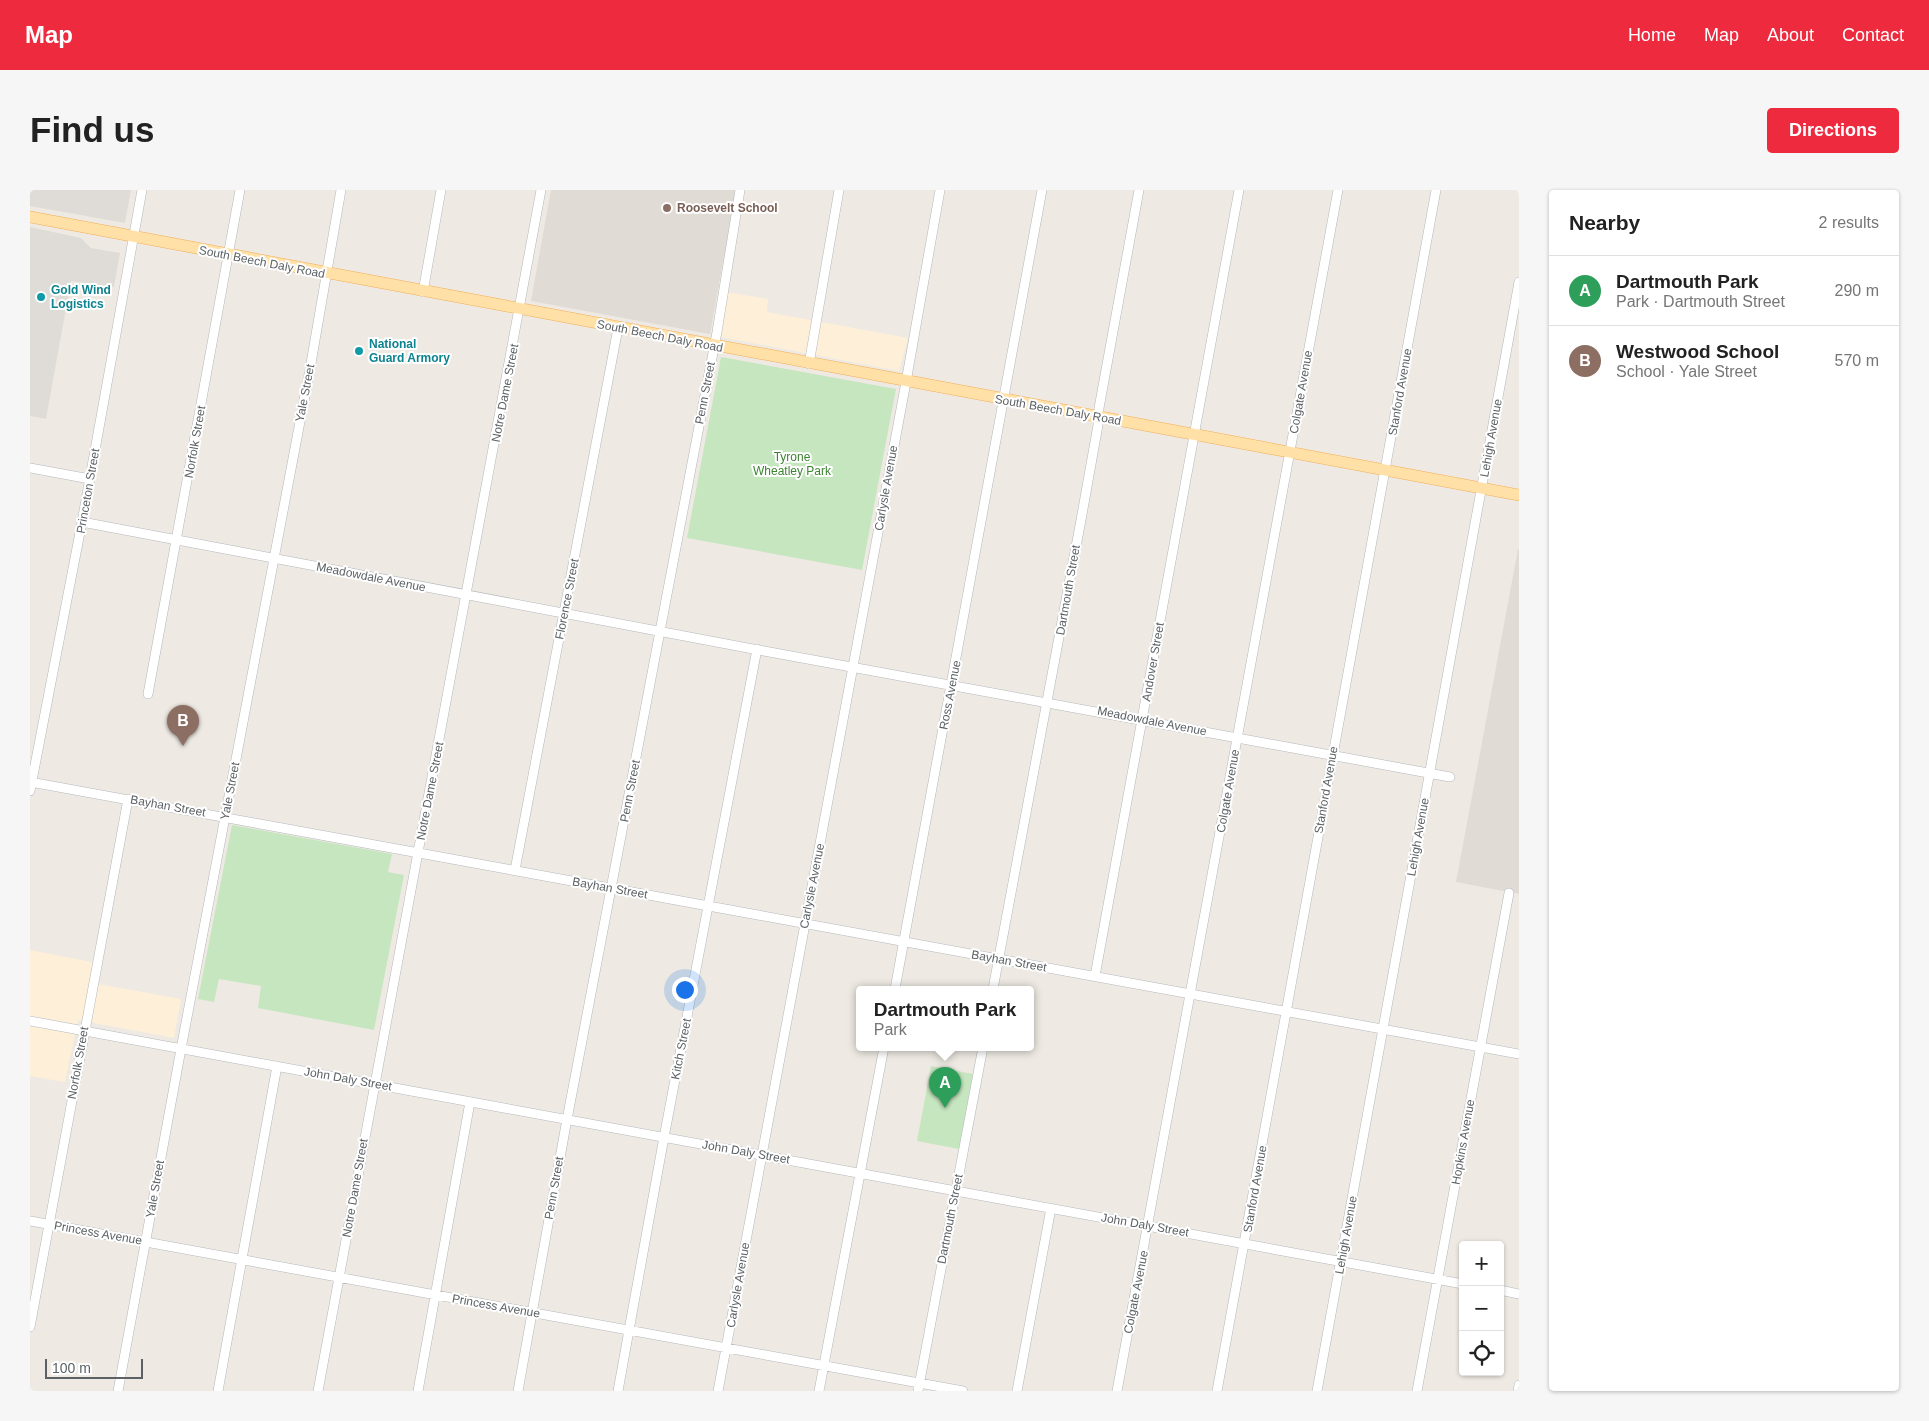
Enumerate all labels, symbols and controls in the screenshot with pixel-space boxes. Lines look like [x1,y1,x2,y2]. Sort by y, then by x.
text: Map [25,21,73,48]
text: Home [1628,25,1676,45]
text: Map [1704,25,1739,45]
text: About [1767,25,1814,45]
text: Contact [1842,25,1904,45]
button: Directions [1767,108,1899,153]
text: Find us [30,110,154,149]
place label: Roosevelt School [677,201,778,215]
marker: Roosevelt School [661,202,673,214]
text: Nearby [1569,211,1640,234]
text: 2 results [1819,214,1879,231]
street label: South Beech Daly Road [198,243,326,281]
text: Dartmouth Park [1616,271,1759,292]
text: A [1579,282,1591,299]
text: 290 m [1835,282,1879,299]
place label: Gold Wind Logistics [51,283,111,311]
marker: Gold Wind Logistics [35,291,47,303]
text: Park · Dartmouth Street [1616,293,1785,310]
street label: South Beech Daly Road [596,317,724,355]
place label: National Guard Armory [369,337,450,365]
text: Westwood School [1616,341,1779,362]
street label: Notre Dame Street [489,342,522,443]
marker: National Guard Armory [353,345,365,357]
street label: Stanford Avenue [1385,347,1415,437]
street label: Colgate Avenue [1287,349,1315,435]
text: B [1579,352,1591,369]
text: 570 m [1835,352,1879,369]
street label: Penn Street [692,360,718,425]
street label: Yale Street [293,362,318,423]
text: School · Yale Street [1616,363,1757,380]
street label: South Beech Daly Road [994,392,1122,428]
street label: Lehigh Avenue [1477,397,1505,478]
street label: Norfolk Street [182,404,208,479]
street label: Carlysle Avenue [872,444,900,532]
street label: Princeton Street [74,447,102,535]
park label: Tyrone Wheatley Park [753,450,832,478]
street label: Dartmouth Street [1053,543,1083,636]
street label: Florence Street [552,557,582,641]
street label: Meadowdale Avenue [315,560,427,595]
street label: Andover Street [1139,621,1167,703]
street label: Ross Avenue [936,659,964,731]
street label: Meadowdale Avenue [1096,704,1208,739]
pin: B [167,705,199,746]
street label: Notre Dame Street [414,740,447,841]
street label: Stanford Avenue [1311,745,1341,835]
street label: Colgate Avenue [1214,748,1242,834]
street label: Penn Street [617,758,643,823]
street label: Yale Street [218,760,243,821]
street label: Bayhan Street [129,793,207,820]
street label: Lehigh Avenue [1404,796,1432,877]
street label: Carlysle Avenue [797,842,827,930]
street label: Bayhan Street [571,875,649,902]
street label: Bayhan Street [970,948,1048,975]
your location [672,977,698,1003]
popup [856,986,1034,1051]
text: Dartmouth Park [874,999,1016,1020]
street label: Kitch Street [668,1017,694,1081]
text: Park [874,1021,907,1038]
street label: Norfolk Street [65,1025,91,1100]
street label: John Daly Street [303,1064,394,1094]
pin: A [929,1067,961,1108]
street label: Hopkins Avenue [1449,1098,1477,1186]
street label: Notre Dame Street [339,1137,371,1238]
street label: John Daly Street [701,1137,792,1167]
street label: Stanford Avenue [1240,1144,1270,1234]
street label: Penn Street [542,1155,567,1220]
street label: Yale Street [143,1158,167,1219]
street label: Dartmouth Street [934,1172,966,1265]
street label: Lehigh Avenue [1332,1194,1360,1275]
street label: John Daly Street [1100,1210,1191,1240]
street label: Princess Avenue [53,1218,143,1248]
street label: Carlysle Avenue [724,1241,752,1329]
map controls [1459,1241,1504,1376]
button: + [1459,1241,1504,1286]
street label: Colgate Avenue [1121,1249,1151,1335]
button: − [1459,1286,1504,1331]
street label: Princess Avenue [451,1291,541,1321]
button: locate [1459,1331,1504,1376]
scale bar [45,1356,142,1379]
text: 100 m [52,1360,91,1376]

